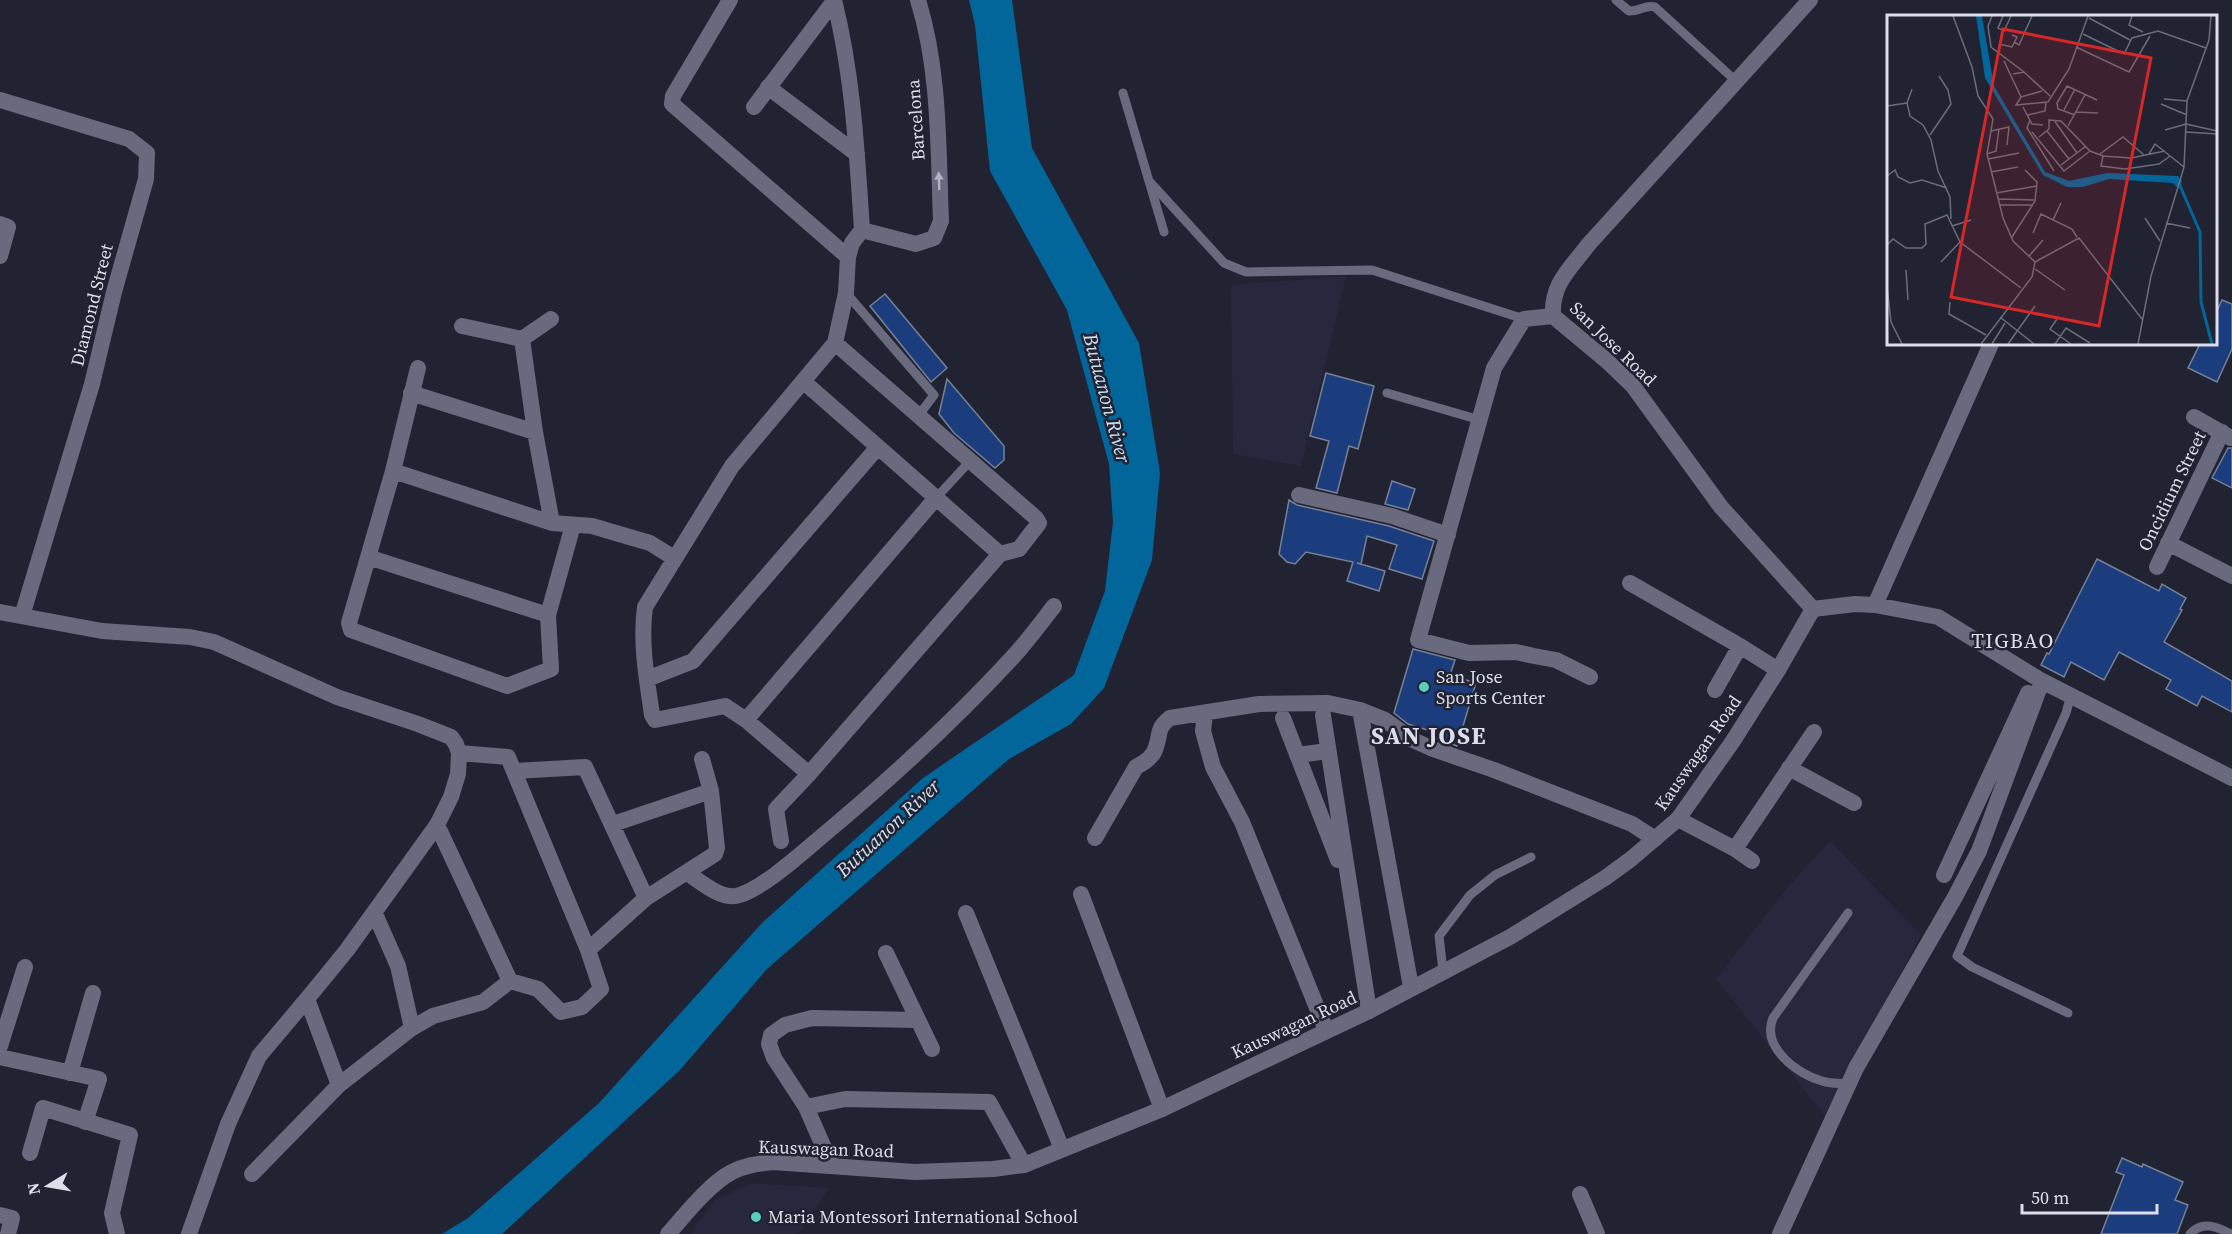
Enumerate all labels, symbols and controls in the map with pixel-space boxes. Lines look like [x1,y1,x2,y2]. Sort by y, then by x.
inset map [1887,15,2217,345]
street label: Barcelona [900,78,931,161]
one-way arrow [935,171,944,190]
street label: Diamond Street [64,241,119,369]
street label: San Jose Road [1565,296,1662,391]
water label: Butuanon River [1076,329,1138,467]
street label: Oncidium Street [2132,426,2212,555]
district label: TIGBAO [1971,626,2055,655]
place label: San Jose Sports Center [1436,664,1546,710]
marker: San Jose Sports Center [1417,680,1431,694]
street label: Kauswagan Road [1648,690,1747,815]
district label: SAN JOSE [1371,719,1487,752]
water label: Butuanon River [829,772,947,884]
street label: Kauswagan Road [1227,985,1361,1065]
street label: Kauswagan Road [758,1134,894,1163]
north arrow [18,1156,78,1216]
scale bar [2022,1177,2157,1215]
text: N [21,1181,45,1197]
text: 50 m [2031,1185,2069,1210]
place label: Maria Montessori International School [768,1204,1078,1229]
marker: Maria Montessori International School [749,1210,763,1224]

